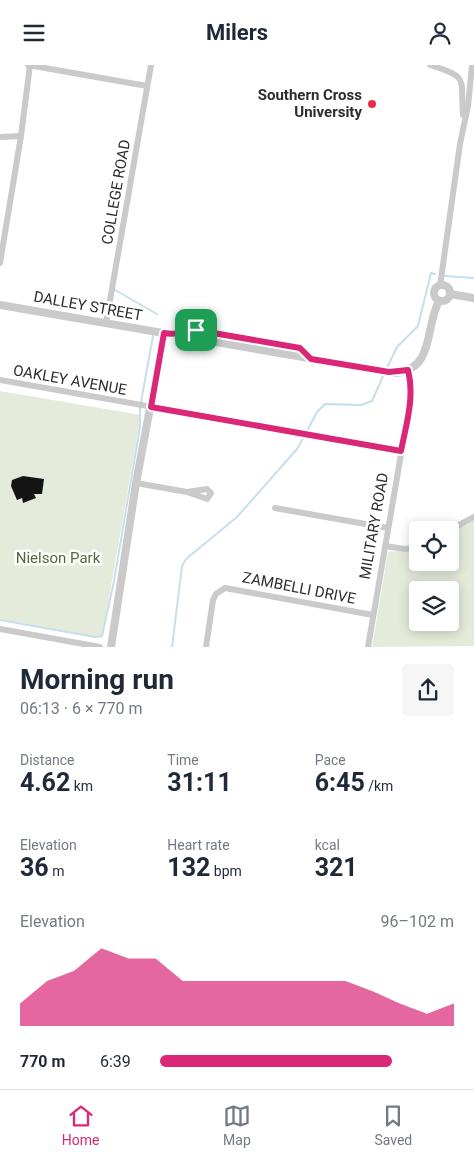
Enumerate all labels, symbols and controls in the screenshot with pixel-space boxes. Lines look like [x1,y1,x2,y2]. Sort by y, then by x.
icon: menu [20,19,48,47]
icon: person [426,19,454,47]
text: Milers [206,20,268,45]
place label: Southern Cross University [258,86,362,121]
marker: Southern Cross University [366,98,378,110]
street label: COLLEGE ROAD [98,138,134,246]
street label: DALLEY STREET [32,288,144,324]
pin [175,309,217,351]
icon: arrive [182,316,210,344]
street label: OAKLEY AVENUE [12,361,129,399]
street label: MILITARY ROAD [356,471,392,581]
map controls [409,521,459,631]
button: locate [409,521,459,571]
park label: Nielson Park [16,549,101,567]
street label: ZAMBELLI DRIVE [241,568,358,608]
button: layers [409,581,459,631]
text: Morning run [20,663,174,696]
button: share [402,664,454,716]
text: 06:13 · 6 × 770 m [20,699,142,718]
text: Distance [20,752,75,768]
text: Time [167,752,199,768]
text: Pace [315,752,346,768]
text: 4.62 [20,768,70,797]
text: 31:11 [167,768,232,797]
text: 6:45 [315,768,365,797]
text: km [70,778,93,794]
text: /km [365,778,393,794]
text: Elevation [20,837,77,853]
text: Heart rate [167,837,230,853]
text: kcal [315,837,340,853]
text: 36 [20,853,49,882]
text: 132 [167,853,210,882]
text: 321 [315,853,358,882]
text: m [49,863,64,879]
text: bpm [210,863,242,879]
text: Elevation [20,912,85,931]
text: 96–102 m [381,912,454,931]
text: 770 m [20,1052,65,1071]
text: 6:39 [100,1052,131,1071]
tab: Home [62,1102,99,1148]
tab: Map [223,1102,251,1148]
tab: Saved [374,1102,412,1148]

